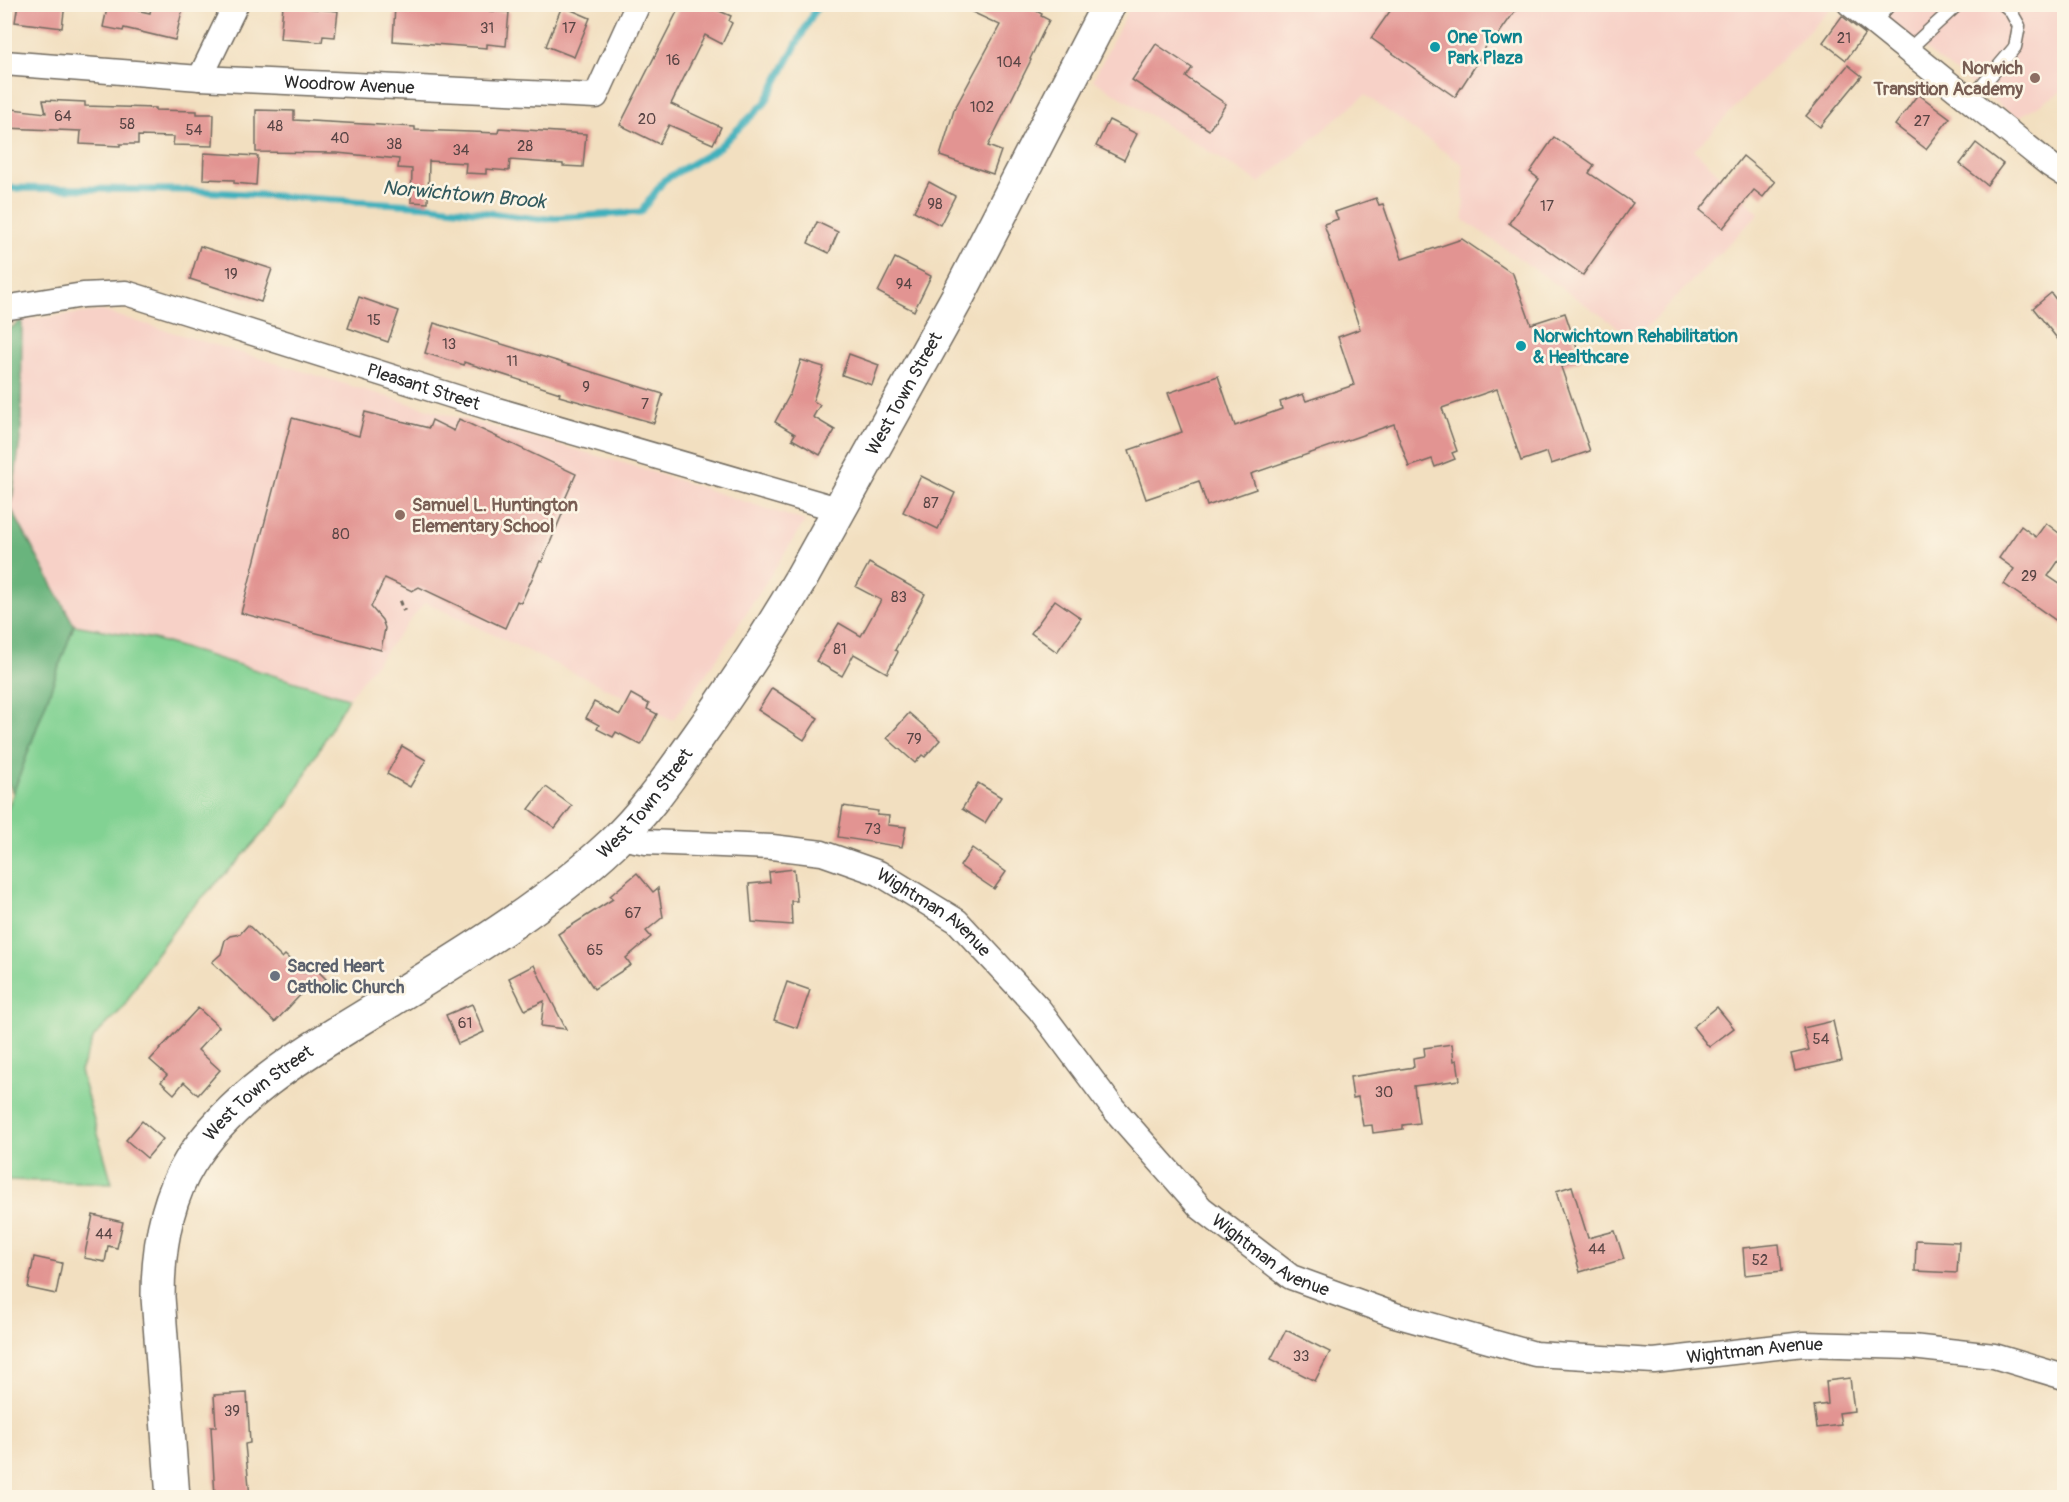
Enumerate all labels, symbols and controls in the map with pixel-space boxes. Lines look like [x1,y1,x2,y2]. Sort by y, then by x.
house number: 31 [480,19,494,38]
house number: 17 [562,19,576,38]
place label: One Town Park Plaza [1447,26,1523,70]
house number: 21 [1837,29,1851,48]
marker: One Town Park Plaza [1428,40,1442,54]
house number: 16 [666,51,680,70]
house number: 104 [997,53,1022,72]
place label: Norwich Transition Academy [1873,57,2024,101]
street label: Woodrow Avenue [284,71,415,100]
marker: Norwich Transition Academy [2028,71,2042,85]
house number: 102 [970,98,994,117]
house number: 64 [54,107,72,126]
house number: 20 [638,110,656,129]
house number: 27 [1914,112,1930,131]
house number: 58 [119,115,135,134]
house number: 48 [267,117,284,136]
house number: 54 [186,121,203,140]
house number: 40 [331,129,349,148]
house number: 38 [386,135,402,154]
house number: 28 [517,137,533,156]
house number: 34 [452,141,470,160]
water label: Norwichtown Brook [381,175,548,214]
house number: 98 [927,195,943,214]
house number: 17 [1540,197,1554,216]
house number: 19 [224,265,238,284]
house number: 94 [896,275,913,294]
house number: 15 [367,311,381,330]
place label: Norwichtown Rehabilitation & Healthcare [1533,325,1738,369]
street label: West Town Street [861,328,948,459]
house number: 13 [442,335,456,354]
marker: Norwichtown Rehabilitation & Healthcare [1514,339,1528,353]
house number: 11 [506,352,518,371]
street label: Pleasant Street [364,359,483,416]
house number: 9 [582,378,590,397]
house number: 7 [641,395,649,414]
place label: Samuel L. Huntington Elementary School [412,494,578,538]
house number: 87 [923,494,939,513]
marker: Samuel L. Huntington Elementary School [393,508,407,522]
house number: 80 [332,525,350,544]
house number: 29 [2021,567,2037,586]
house number: 83 [891,588,907,607]
house number: 81 [833,640,847,659]
house number: 79 [906,730,922,749]
street label: West Town Street [593,743,699,864]
house number: 73 [865,820,881,839]
street label: Wightman Avenue [872,863,995,962]
house number: 67 [625,904,641,923]
house number: 65 [587,941,603,960]
place label: Sacred Heart Catholic Church [287,955,405,999]
marker: Sacred Heart Catholic Church [268,969,282,983]
house number: 61 [458,1014,472,1033]
house number: 54 [1813,1030,1830,1049]
street label: West Town Street [199,1040,318,1146]
house number: 30 [1375,1083,1393,1102]
street label: Wightman Avenue [1207,1209,1332,1302]
house number: 44 [95,1225,113,1244]
house number: 44 [1588,1240,1606,1259]
house number: 52 [1752,1251,1768,1270]
street label: Wightman Avenue [1685,1333,1823,1369]
house number: 33 [1293,1347,1309,1366]
house number: 39 [224,1402,240,1421]

